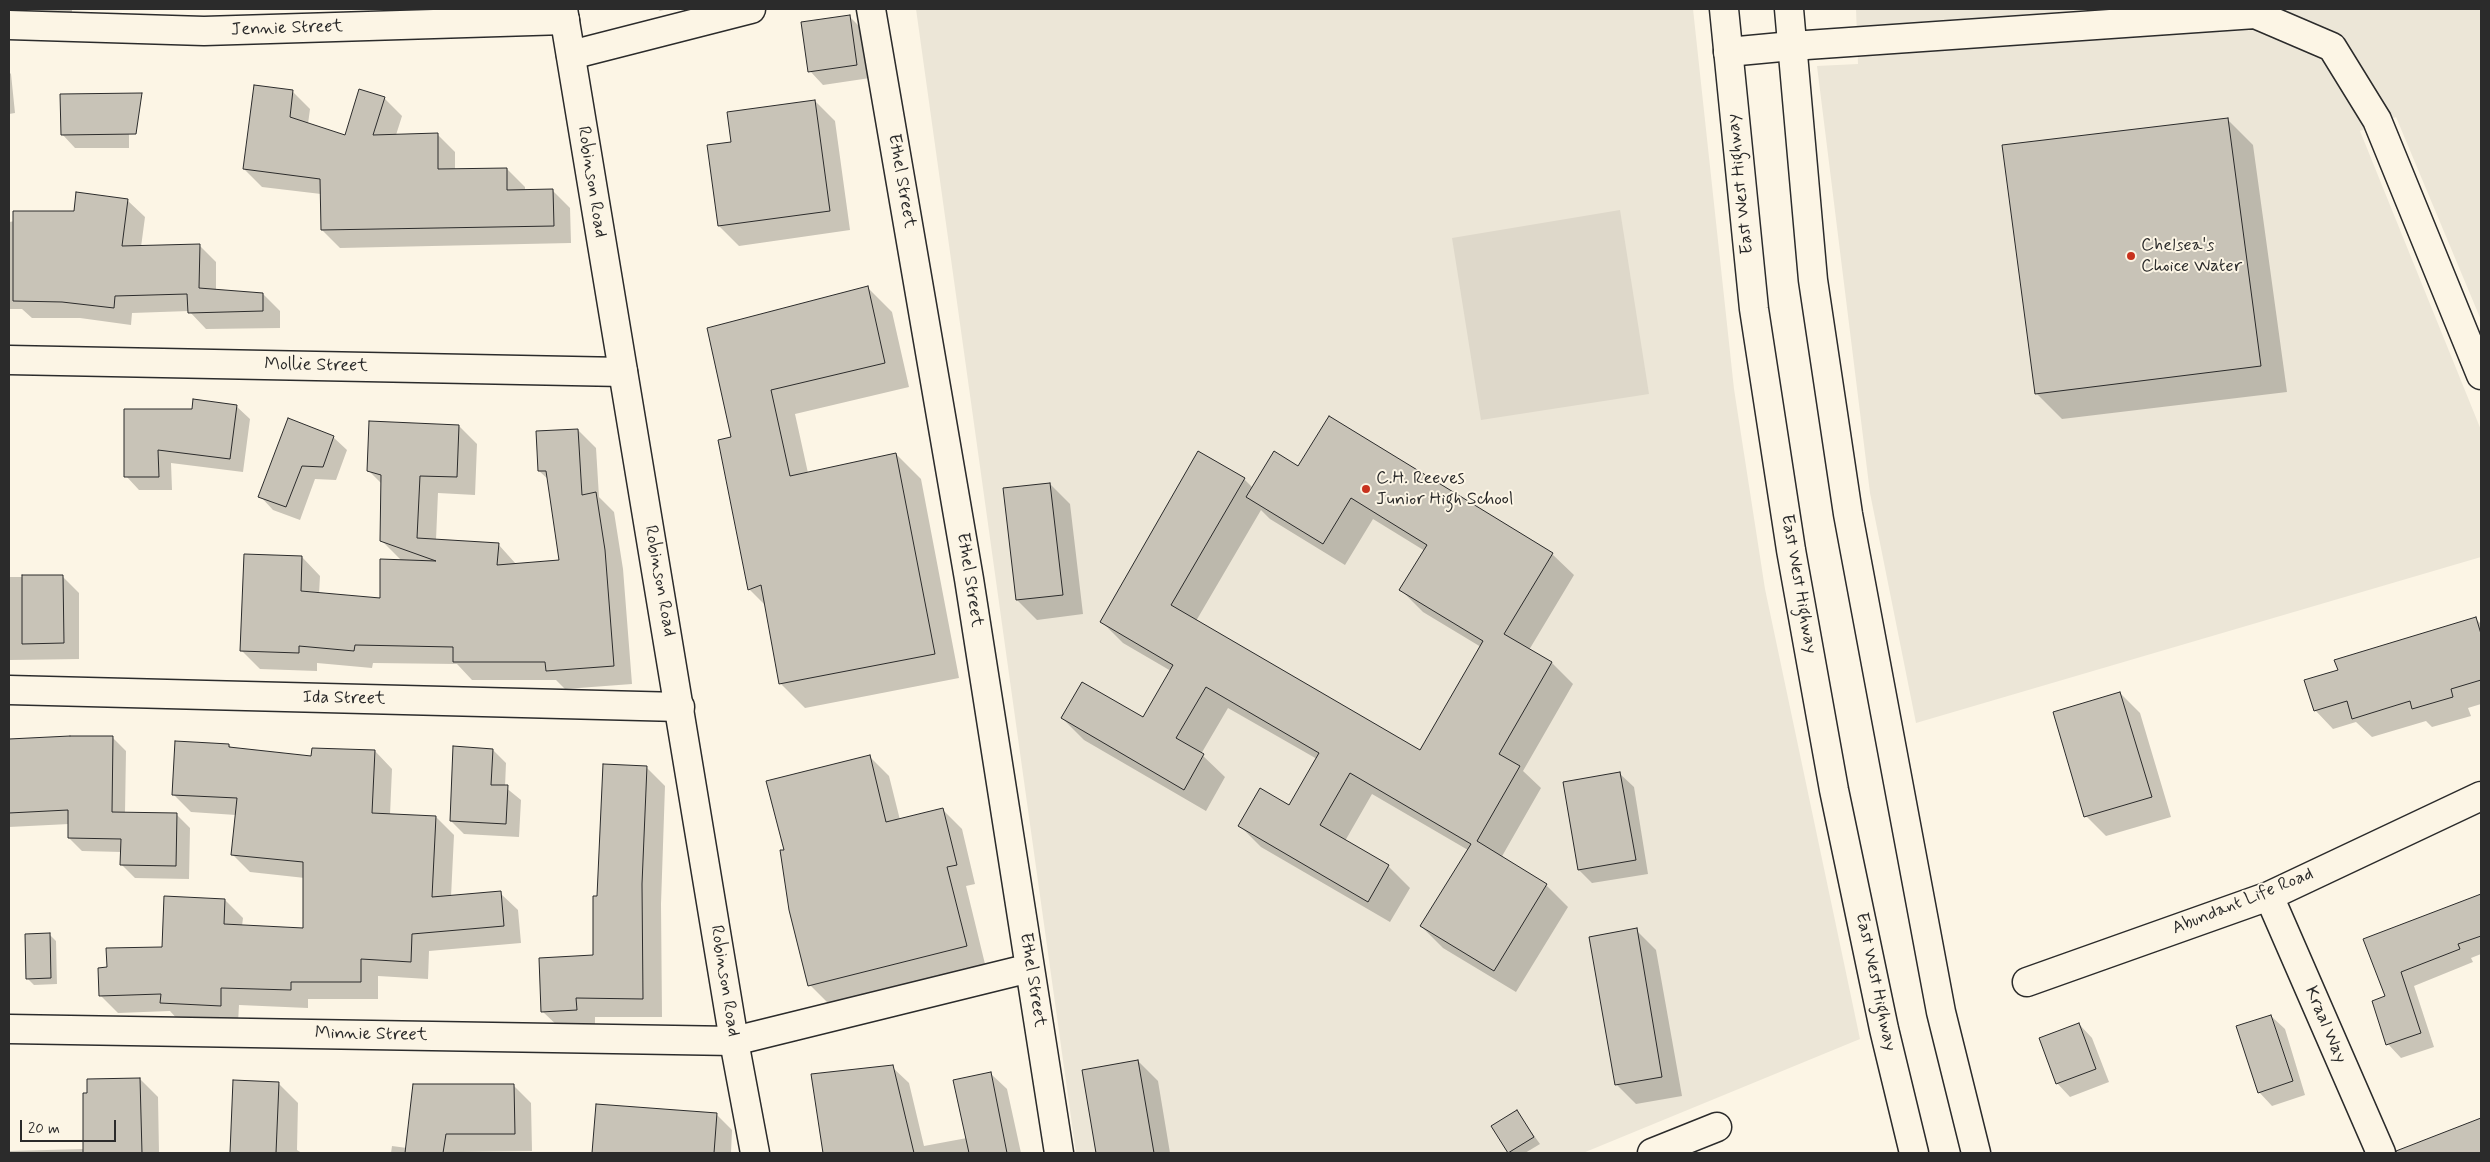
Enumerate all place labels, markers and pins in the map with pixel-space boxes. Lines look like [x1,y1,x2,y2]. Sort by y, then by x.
place label: Chelsea's Choice Water [2141,235,2242,278]
marker: Chelsea's Choice Water [2125,250,2137,262]
place label: C.H. Reeves Junior High School [1376,468,1513,510]
marker: C.H. Reeves Junior High School [1360,483,1372,495]

